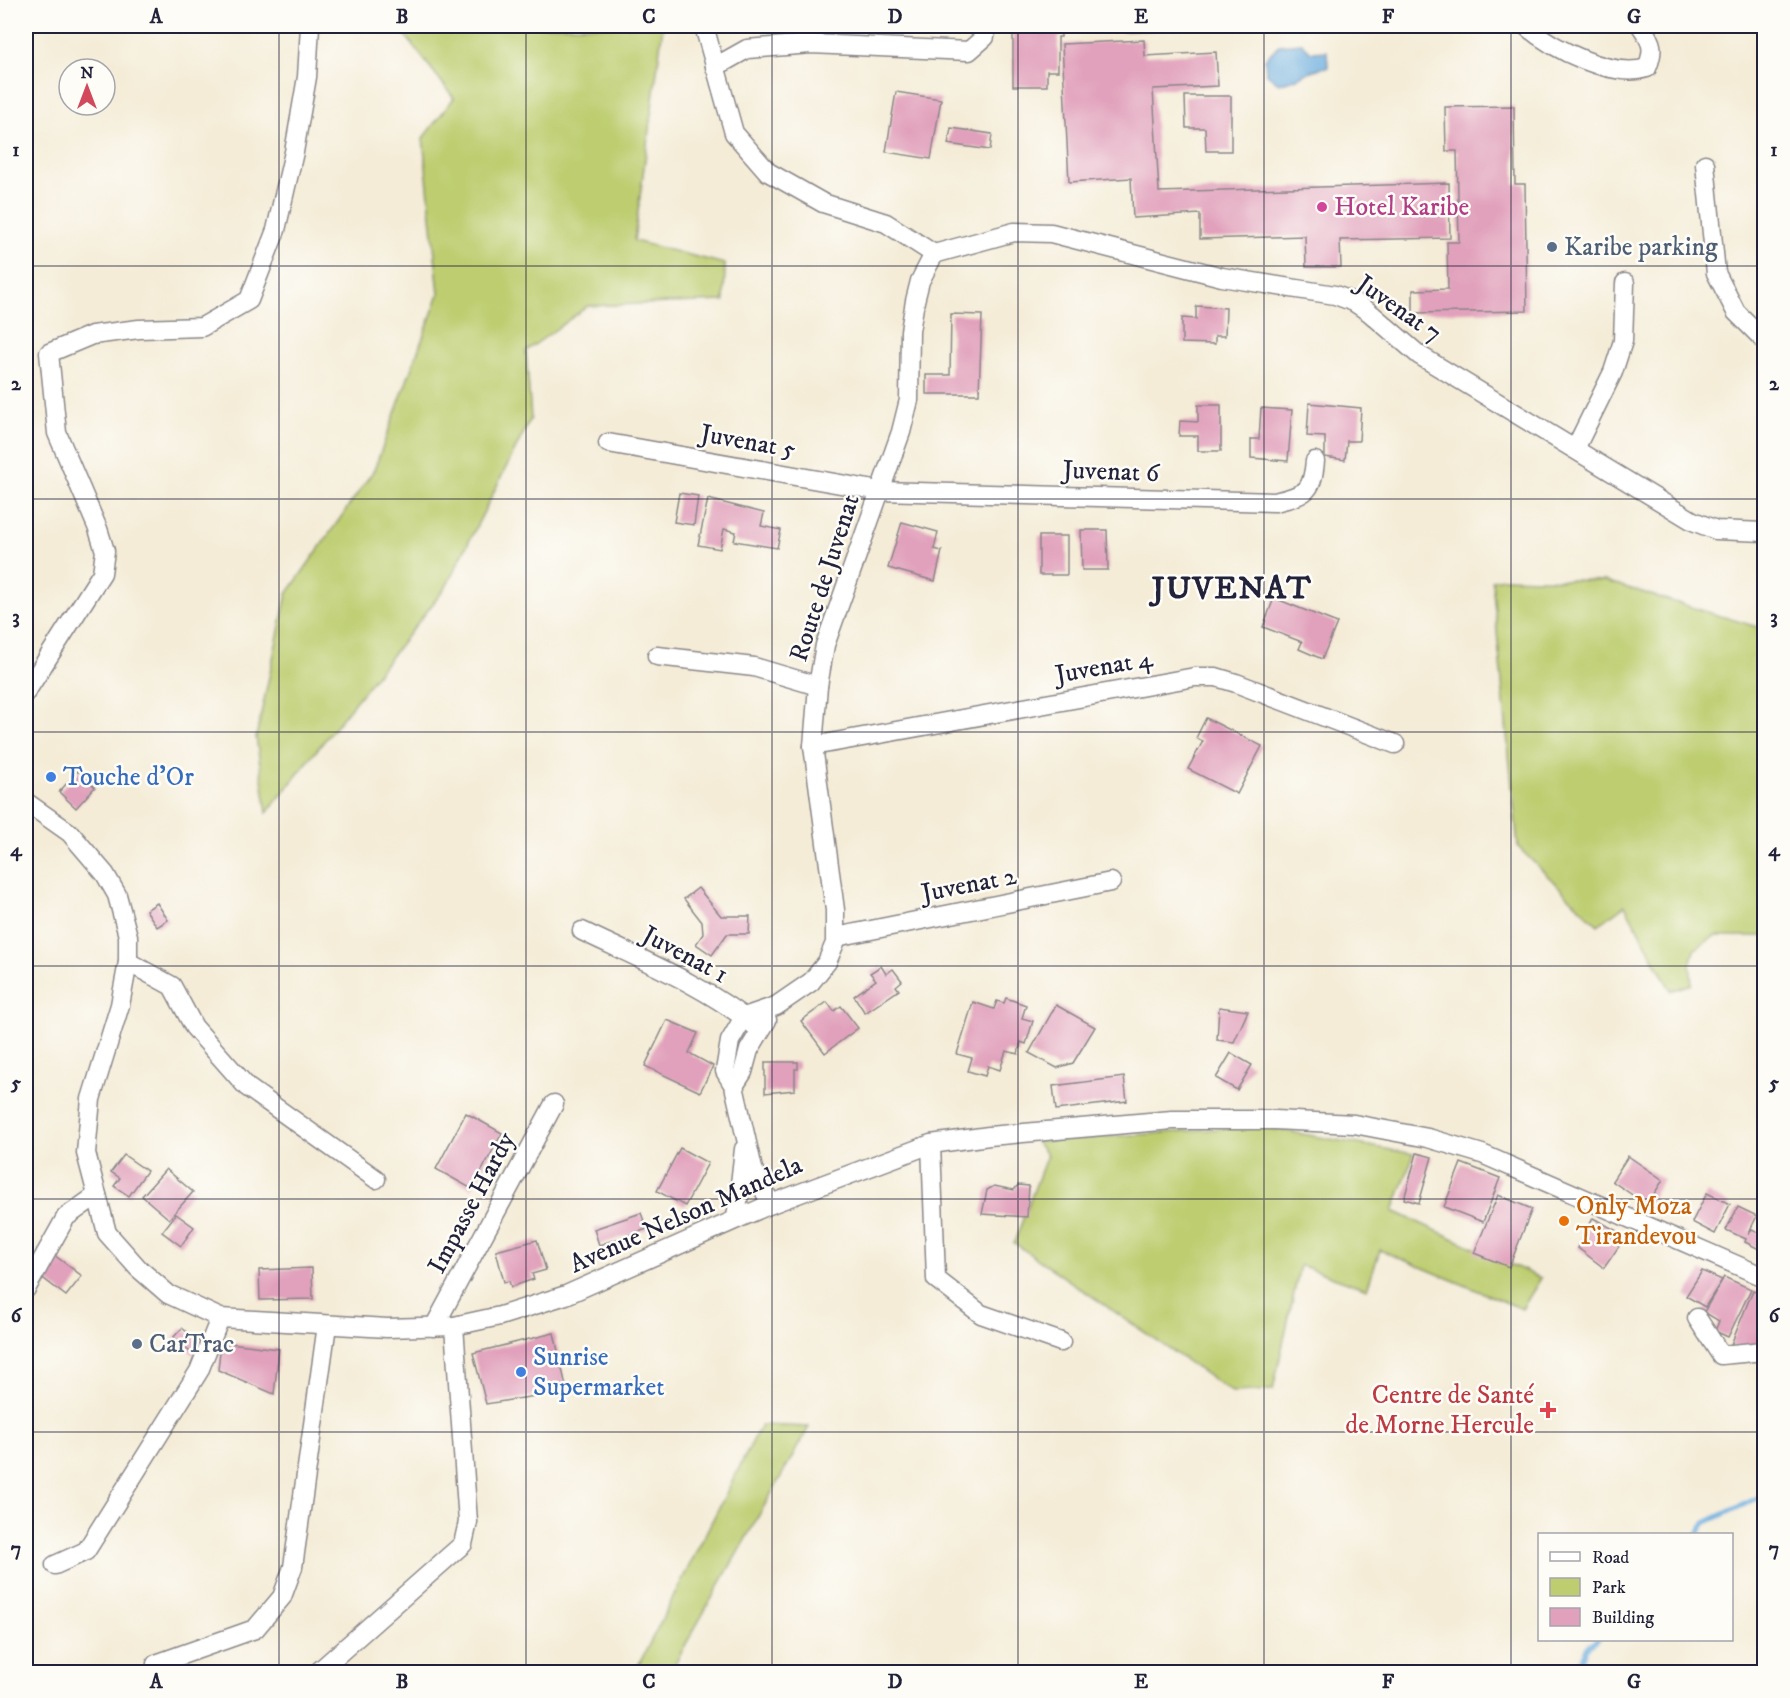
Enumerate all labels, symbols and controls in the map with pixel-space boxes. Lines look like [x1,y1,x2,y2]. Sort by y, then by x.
text: A [149,5,164,30]
text: B [396,5,408,30]
text: C [642,5,656,30]
text: D [888,5,903,30]
text: E [1134,5,1148,30]
text: F [1382,5,1395,30]
text: G [1627,5,1641,30]
north arrow [57,57,117,117]
text: N [80,63,94,83]
text: 1 [12,138,20,163]
text: 1 [1770,138,1778,163]
place label: Hotel Karibe [1334,191,1469,224]
marker: Hotel Karibe [1315,200,1329,214]
place label: Karibe parking [1564,231,1718,264]
marker: Karibe parking [1545,240,1559,254]
street label: Juvenat 7 [1348,267,1448,350]
text: 2 [11,372,22,397]
text: 2 [1769,372,1780,397]
street label: Juvenat 5 [696,417,798,467]
street label: Juvenat 6 [1060,454,1161,490]
street label: Route de Juvenat [782,490,868,666]
district label: JUVENAT [1149,569,1312,609]
text: 3 [12,605,20,630]
text: 3 [1770,605,1778,630]
street label: Juvenat 4 [1051,642,1156,692]
place label: Touche d’Or [63,761,194,794]
marker: Touche d’Or [44,770,58,784]
text: 4 [10,838,23,863]
text: 4 [1768,838,1781,863]
street label: Juvenat 2 [917,860,1019,911]
street label: Juvenat 1 [635,918,734,991]
text: 5 [10,1071,21,1096]
text: 5 [1768,1071,1779,1096]
street label: Impasse Hardy [421,1126,523,1279]
street label: Avenue Nelson Mandela [564,1149,808,1281]
place label: Only Moza Tirandevou [1576,1190,1697,1253]
marker: Only Moza Tirandevou [1557,1214,1571,1228]
text: 6 [11,1304,23,1329]
text: 6 [1769,1304,1781,1329]
place label: CarTrac [149,1328,234,1361]
marker: CarTrac [130,1337,144,1351]
place label: Sunrise Supermarket [533,1341,665,1404]
marker: Sunrise Supermarket [514,1365,528,1379]
place label: Centre de Santé de Morne Hercule [1345,1379,1534,1442]
marker: Centre de Santé de Morne Hercule [1539,1401,1557,1419]
legend [1538,1533,1733,1641]
text: 7 [11,1537,21,1562]
text: 7 [1769,1537,1779,1562]
text: Road [1592,1547,1629,1569]
text: Park [1592,1577,1626,1599]
text: Building [1592,1607,1654,1629]
text: A [149,1670,164,1695]
text: B [396,1670,408,1695]
text: C [642,1670,656,1695]
text: D [888,1670,903,1695]
text: E [1134,1670,1148,1695]
text: F [1382,1670,1395,1695]
text: G [1627,1670,1641,1695]

